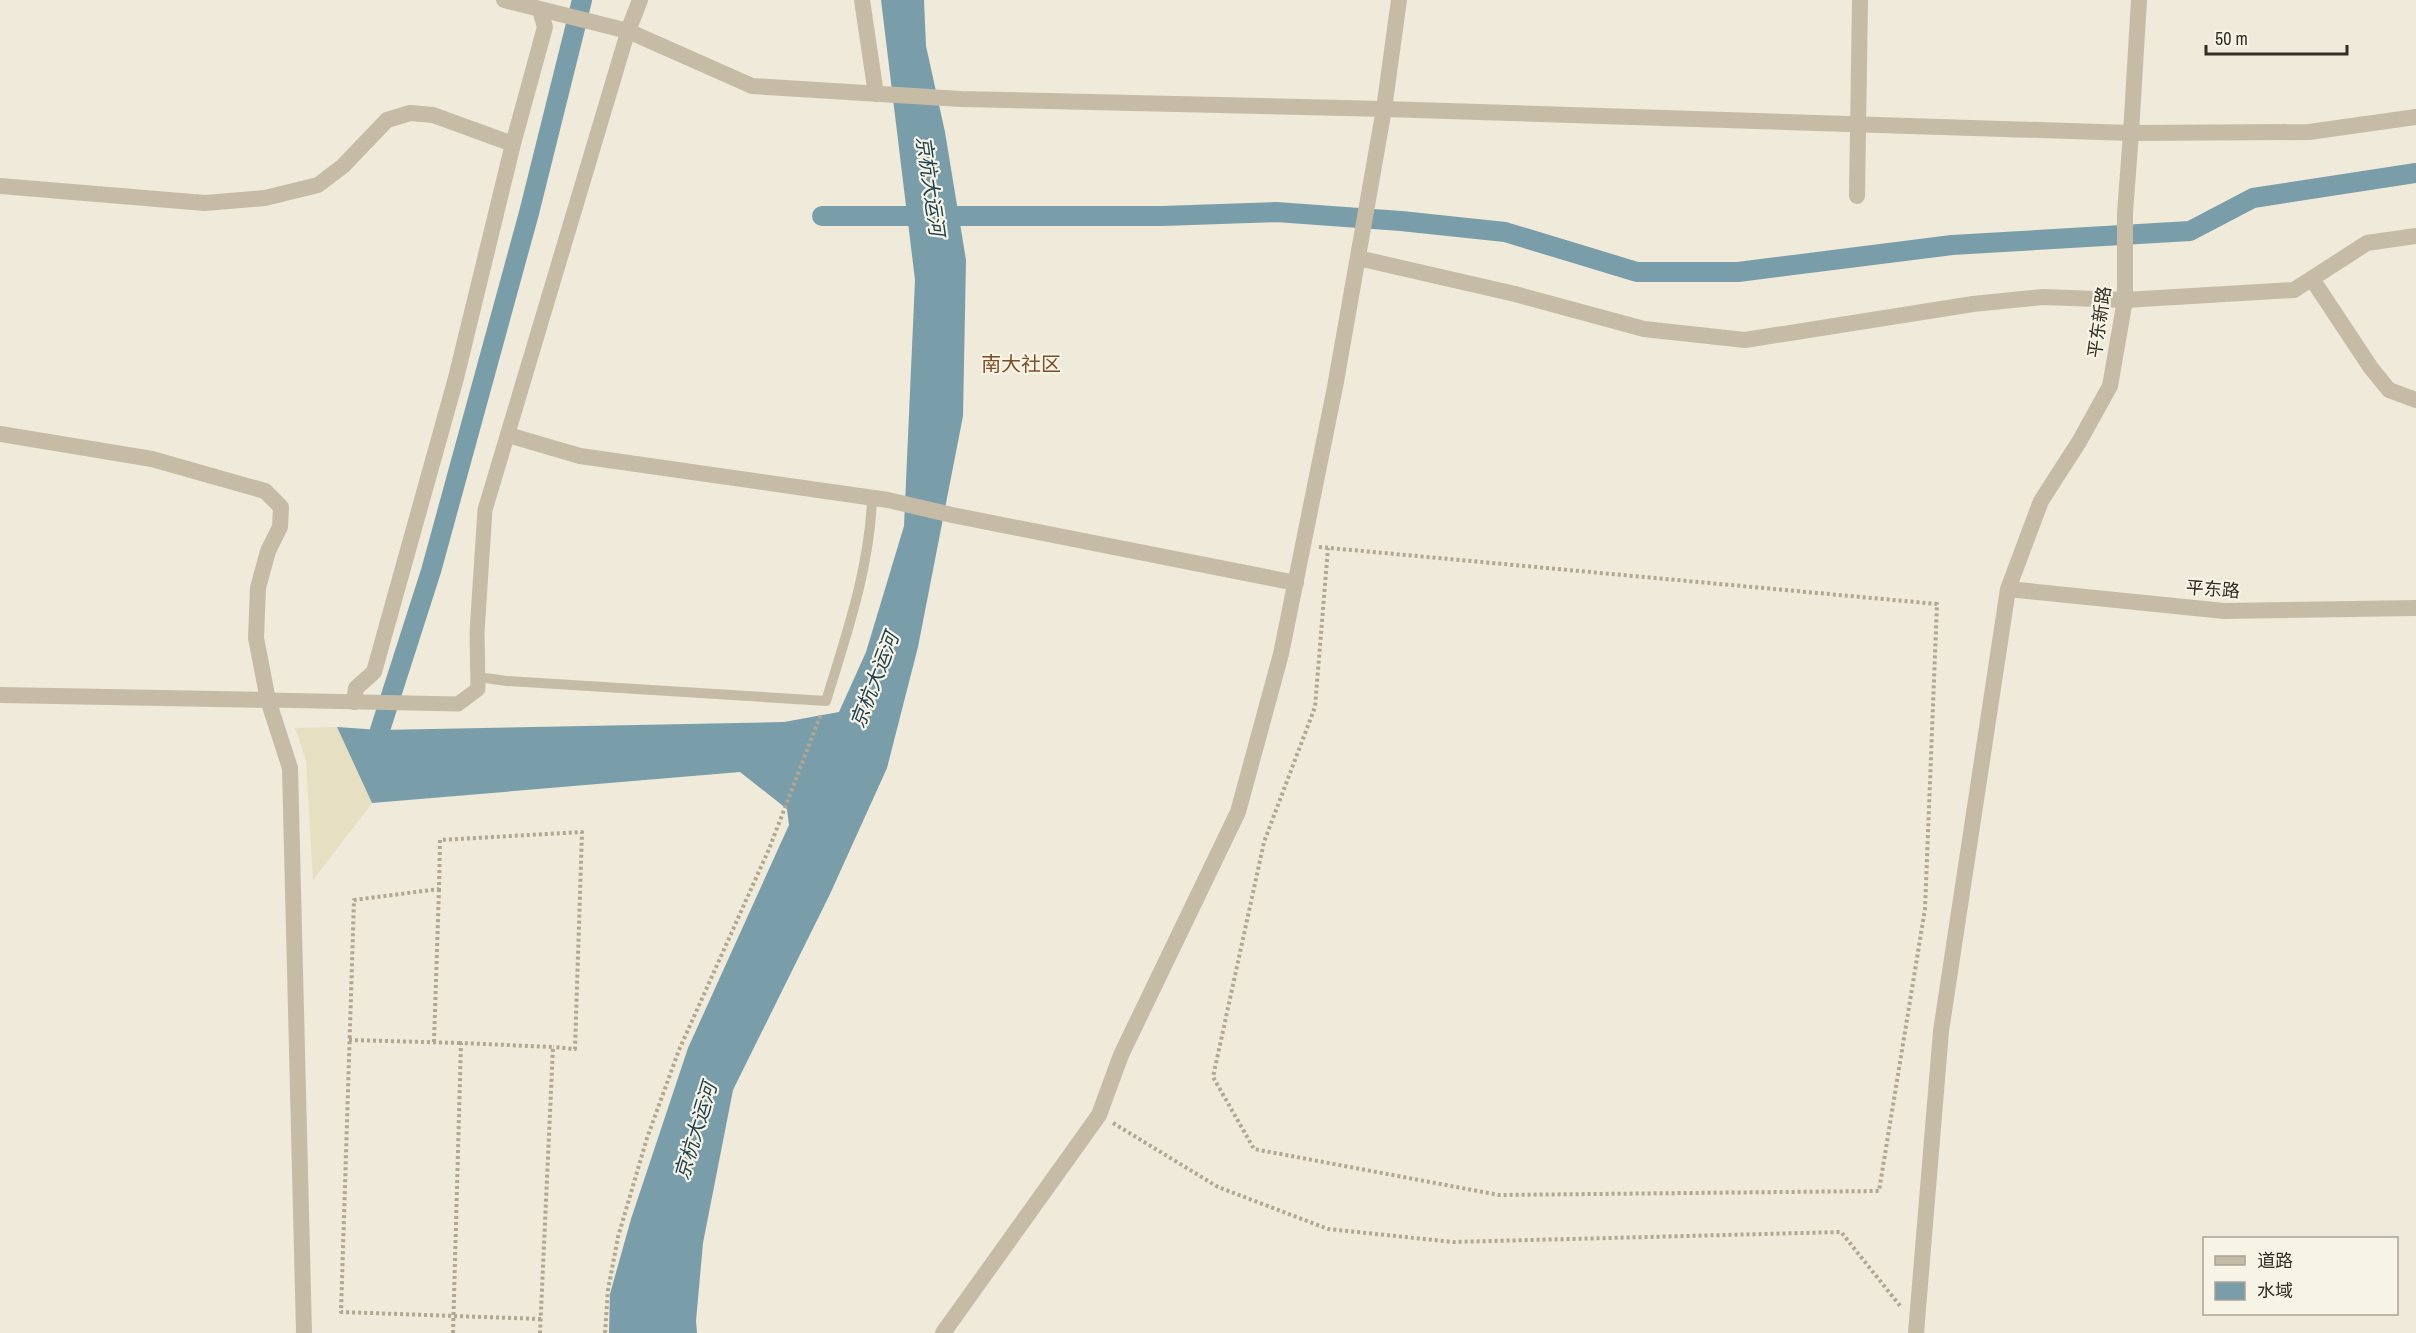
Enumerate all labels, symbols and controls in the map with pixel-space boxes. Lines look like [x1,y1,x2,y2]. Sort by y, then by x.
scale bar [2206,18,2347,56]
text: 50 m [2215,26,2248,51]
water label: 京杭大运河 [911,135,952,241]
street label: 平东新路 [2082,285,2116,359]
district label: 南大社区 [981,350,1061,377]
street label: 平东路 [2185,575,2241,603]
water label: 京杭大运河 [843,625,906,732]
water label: 京杭大运河 [667,1075,724,1183]
legend [2203,1237,2398,1315]
text: 道路 [2257,1248,2293,1273]
text: 水域 [2257,1278,2293,1303]

